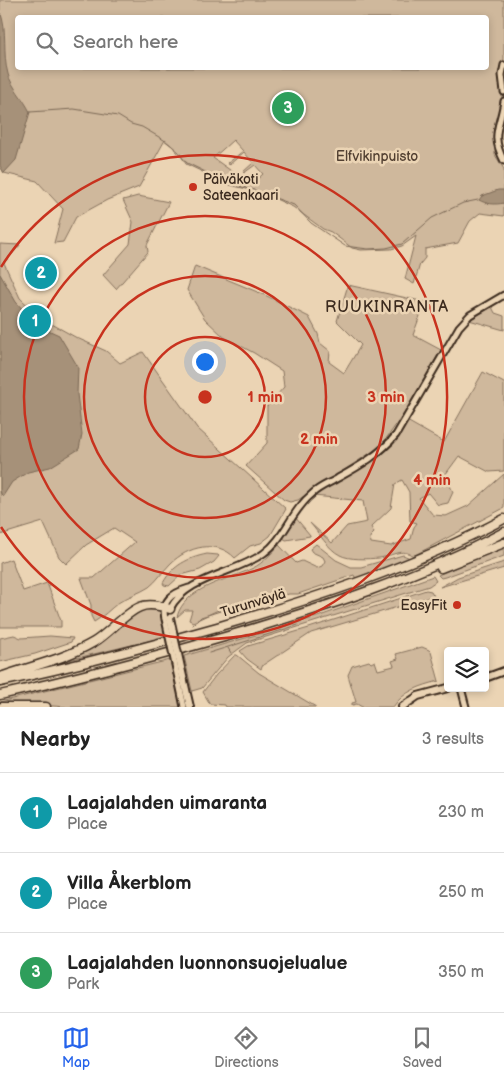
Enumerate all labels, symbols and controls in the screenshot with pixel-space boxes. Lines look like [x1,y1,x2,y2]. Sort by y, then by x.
search box [15,15,489,70]
icon: search [33,29,61,57]
text: Search here [73,31,178,54]
pin: 3 [272,89,304,127]
park label: Elfvikinpuisto [336,148,418,165]
place label: Päiväkoti Sateenkaari [203,171,279,204]
marker: Päiväkoti Sateenkaari [187,181,199,193]
pin: 2 [25,254,57,292]
district label: RUUKINRANTA [325,298,449,317]
pin: 1 [19,302,51,340]
your location [192,349,218,375]
centre of rings [196,388,214,406]
text: 1 min [247,388,283,407]
text: 3 min [367,388,405,407]
text: 2 min [300,430,338,449]
text: 4 min [413,471,451,490]
street label: Turunväylä [218,585,288,621]
place label: EasyFit [401,597,448,614]
marker: EasyFit [451,599,463,611]
map controls [444,647,489,692]
button: layers [444,647,489,692]
text: Nearby [20,727,90,752]
text: 3 results [422,730,484,749]
text: Laajalahden uimaranta [67,792,267,815]
text: 1 [33,803,39,822]
text: 230 m [438,803,484,822]
text: Place [67,815,108,834]
text: Villa Åkerblom [67,872,191,895]
text: 2 [31,883,41,902]
text: 250 m [438,883,484,902]
text: Place [67,895,108,914]
text: Laajalahden luonnonsuojelualue [67,952,347,975]
text: 3 [31,963,41,982]
text: 350 m [438,963,484,982]
text: Park [67,975,99,994]
tab: Map [62,1024,90,1071]
tab: Directions [214,1024,279,1071]
tab: Saved [403,1024,442,1071]

